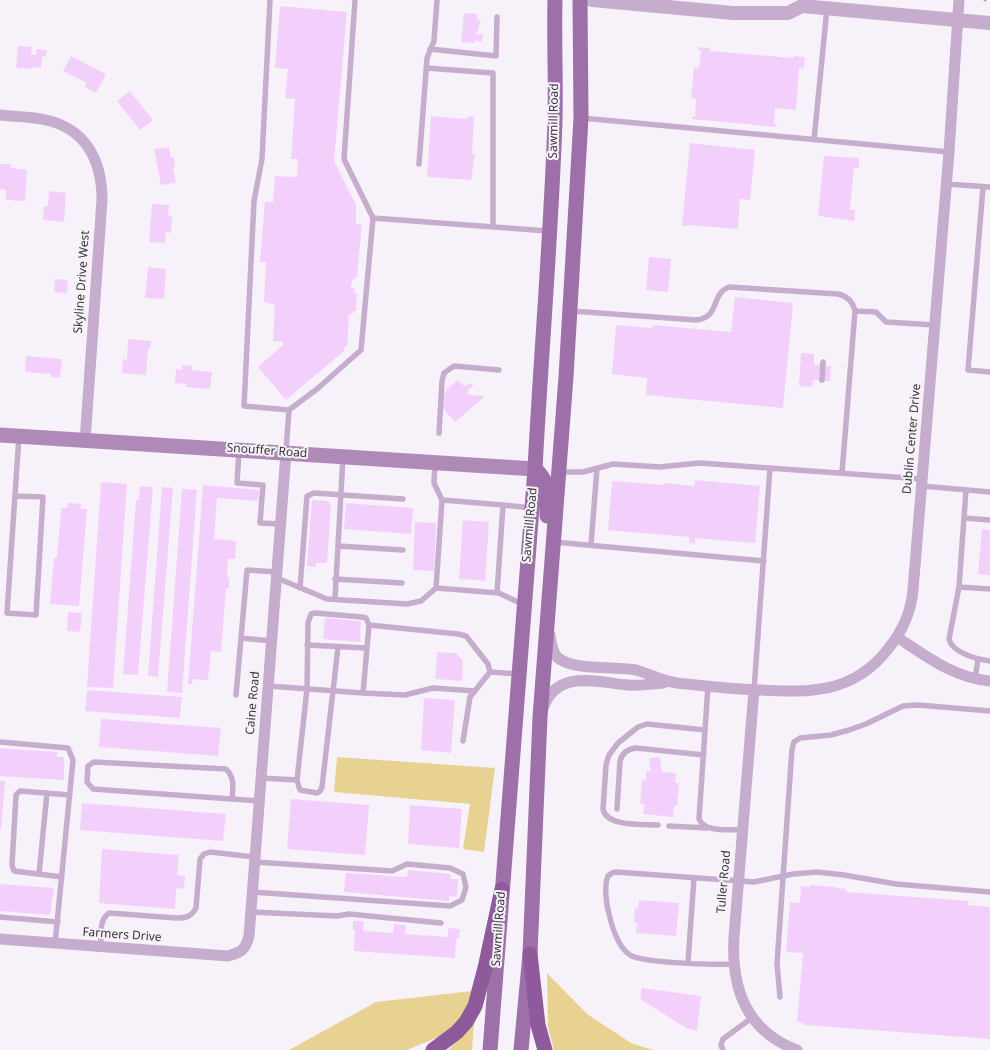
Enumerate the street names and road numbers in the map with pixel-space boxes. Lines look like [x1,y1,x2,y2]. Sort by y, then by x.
street label: Sawmill Road [546,83,562,159]
street label: Skyline Drive West [71,230,93,334]
street label: Dublin Center Drive [900,383,924,495]
street label: Snouffer Road [226,441,308,461]
street label: Sawmill Road [520,487,540,563]
street label: Caine Road [243,671,263,735]
street label: Tuller Road [714,850,734,914]
street label: Sawmill Road [489,891,509,967]
street label: Farmers Drive [82,925,162,945]

